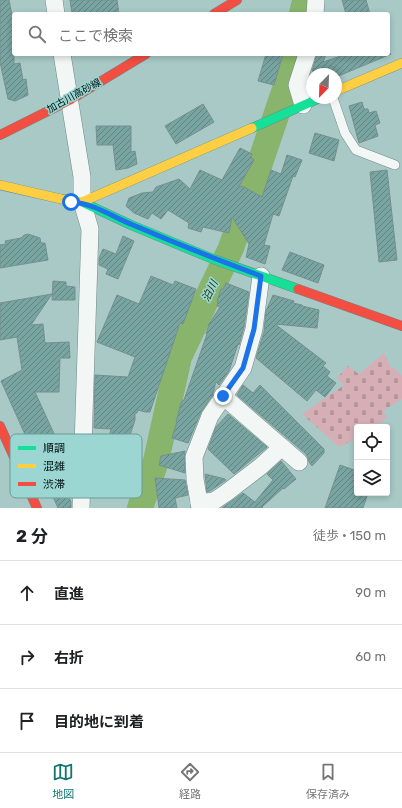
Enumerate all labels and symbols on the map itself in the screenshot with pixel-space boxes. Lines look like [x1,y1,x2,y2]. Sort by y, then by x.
north arrow [306,68,342,104]
street label: 加古川高砂線 [45,76,103,116]
route start [62,193,80,211]
water label: 泊川 [199,277,221,304]
route end [214,387,232,405]
legend [10,434,142,498]
text: 順調 [43,442,65,455]
text: 混雑 [43,460,65,473]
text: 渋滞 [43,478,65,491]

